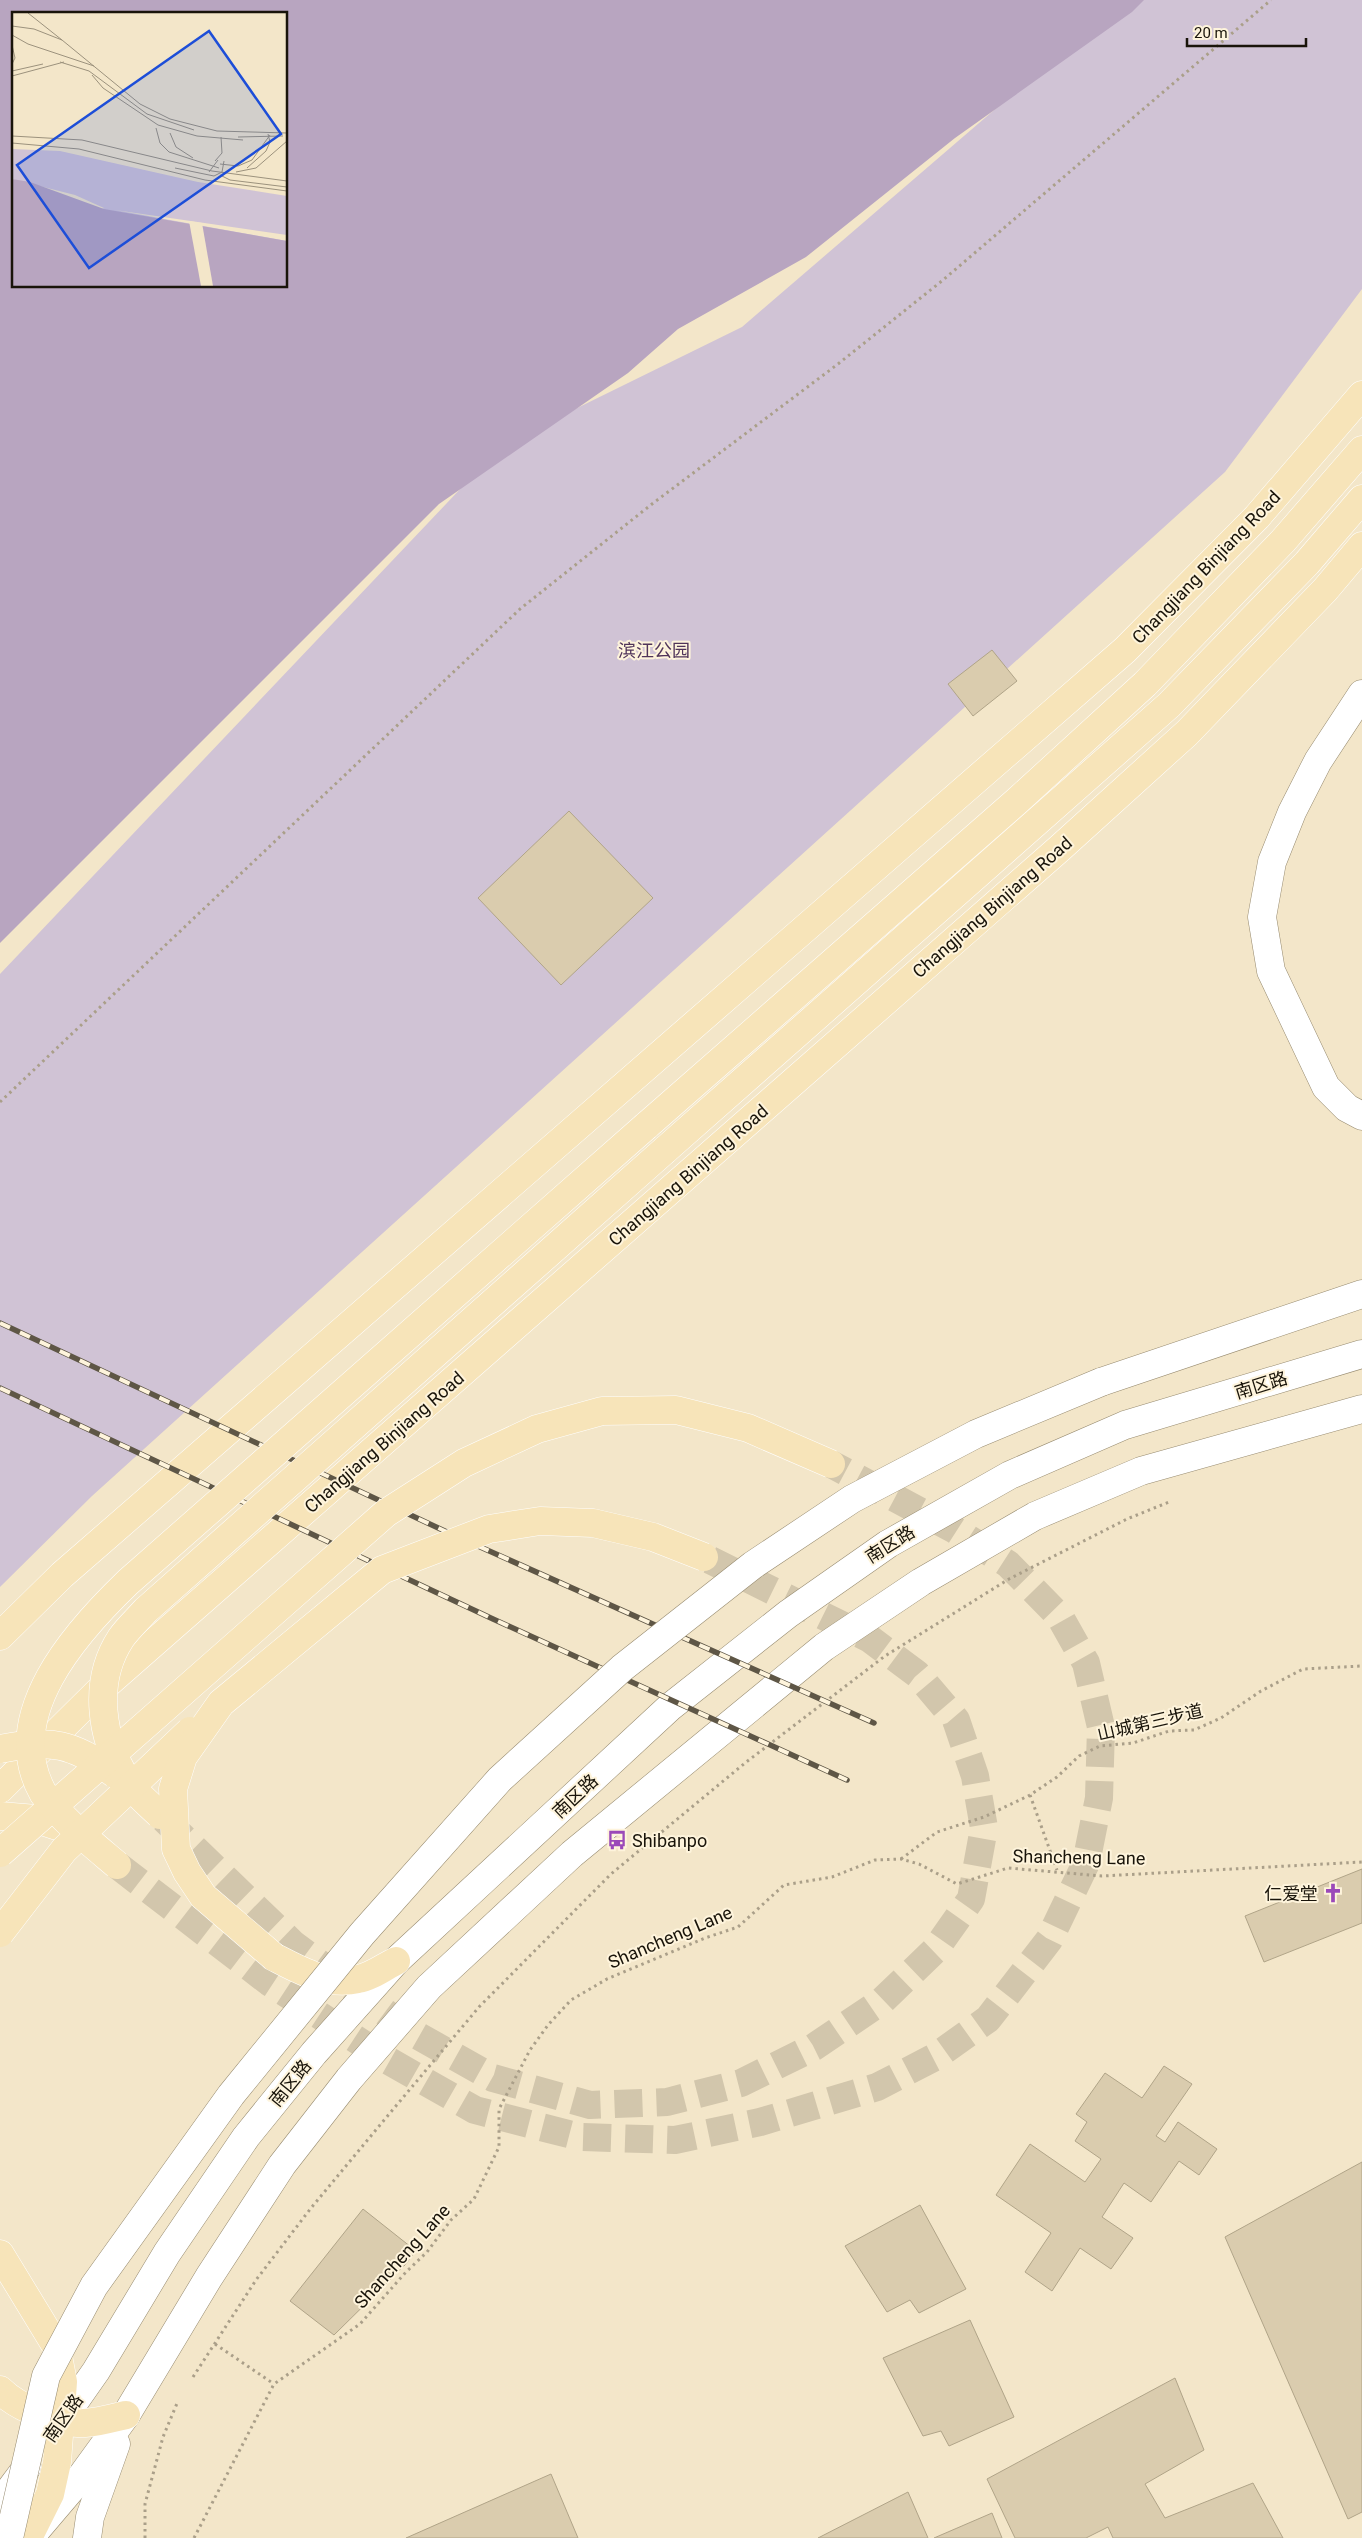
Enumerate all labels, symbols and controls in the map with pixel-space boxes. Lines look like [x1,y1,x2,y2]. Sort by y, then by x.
inset map [12,12,288,288]
scale bar [1187,15,1306,47]
text: 20 m [1194,24,1228,42]
street label: Changjiang Binjiang Road [1127,486,1285,648]
park label: 滨江公园 [618,640,690,661]
street label: Changjiang Binjiang Road [908,832,1076,982]
street label: Changjiang Binjiang Road [604,1100,772,1250]
street label: Changjiang Binjiang Road [300,1367,468,1517]
street label: 南区路 [1232,1367,1290,1403]
street label: 南区路 [862,1521,918,1567]
street label: 山城第三步道 [1095,1700,1205,1744]
street label: 南区路 [548,1770,602,1822]
bus stop icon: Shibanpo [606,1829,628,1851]
place label: Shibanpo [632,1830,707,1851]
street label: Shancheng Lane [1012,1845,1146,1869]
church icon: 仁爱堂 [1322,1882,1344,1904]
place label: 仁爱堂 [1264,1883,1318,1904]
street label: Shancheng Lane [605,1901,735,1973]
street label: 南区路 [265,2055,315,2111]
street label: Shancheng Lane [350,2200,454,2312]
street label: 南区路 [39,2390,87,2446]

